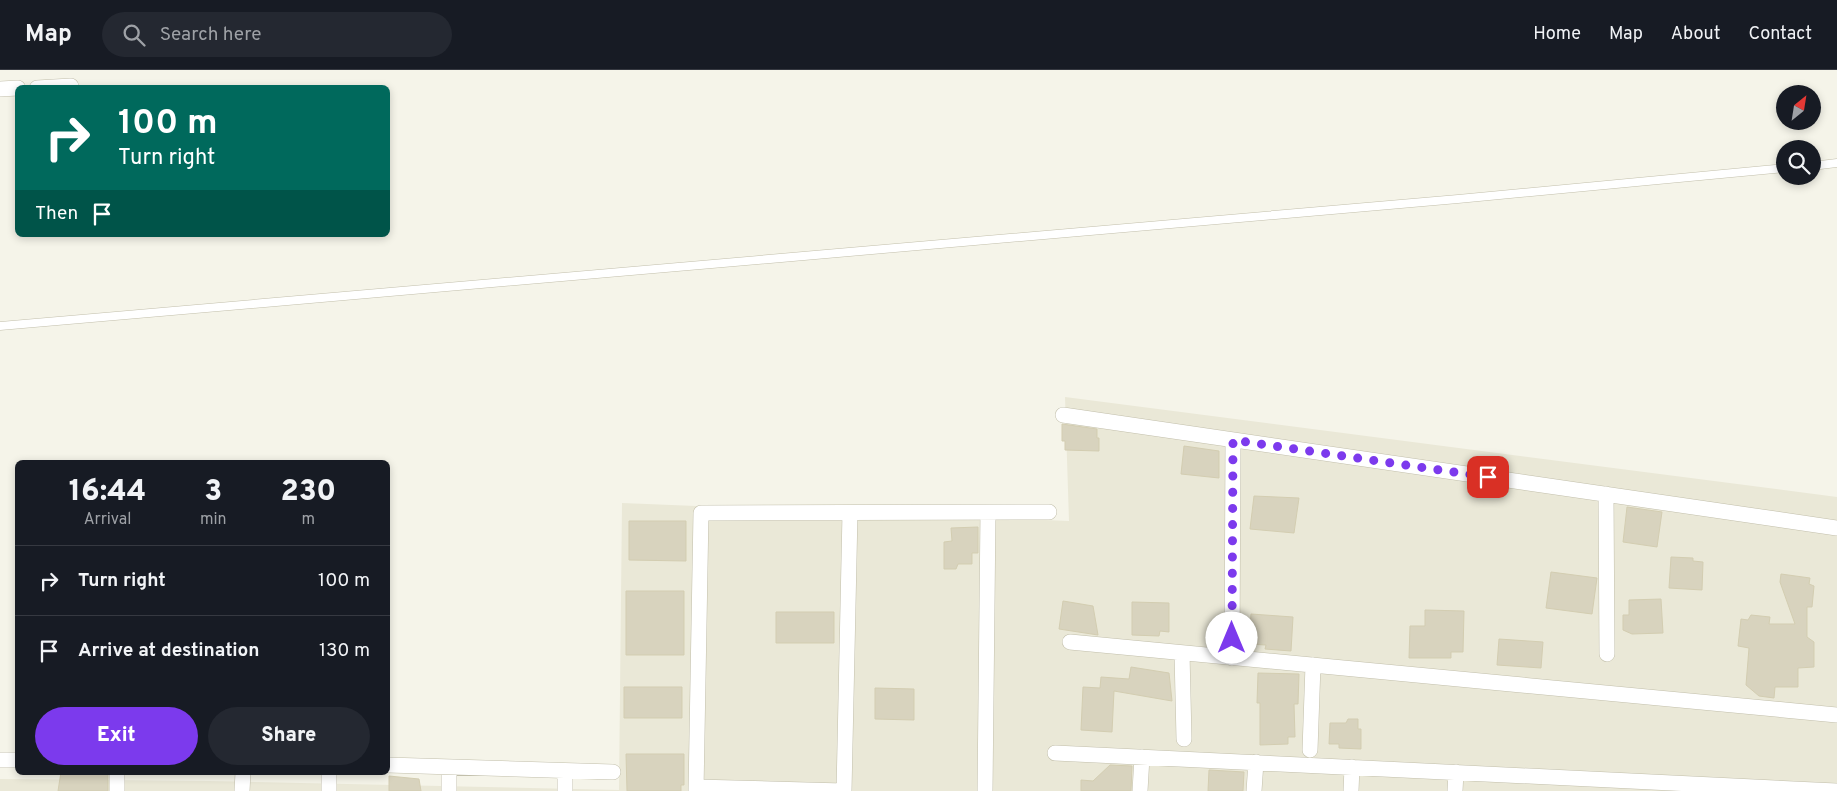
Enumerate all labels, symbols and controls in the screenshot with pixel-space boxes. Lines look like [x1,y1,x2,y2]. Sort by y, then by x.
search box [102,12,452,57]
text: Map [25,20,72,50]
icon: search [120,21,148,49]
text: Search here [160,23,261,47]
text: Home [1533,23,1581,46]
text: Map [1609,23,1643,46]
text: About [1671,23,1720,46]
text: Contact [1748,23,1812,46]
north arrow [1776,85,1821,130]
map controls [1776,85,1821,185]
text: 100 m [118,102,218,146]
icon: right [35,105,100,170]
button: search [1776,140,1821,185]
text: Turn right [118,145,215,172]
icon: arrive [88,200,116,228]
text: Then [35,202,78,226]
pin [1467,456,1509,498]
icon: arrive [1474,463,1502,491]
text: 16:44 [69,474,146,511]
text: 3 [204,474,222,511]
text: 230 [280,474,336,511]
text: Arrival [84,510,131,530]
text: min [200,510,227,530]
text: m [302,510,315,530]
icon: right [35,567,63,595]
text: Turn right [78,569,166,593]
text: 100 m [318,569,370,593]
position arrow [1205,611,1257,663]
icon: arrive [35,637,63,665]
text: Arrive at destination [78,639,259,663]
text: 130 m [319,639,370,663]
button: Exit [35,707,198,765]
button: Share [208,707,370,765]

